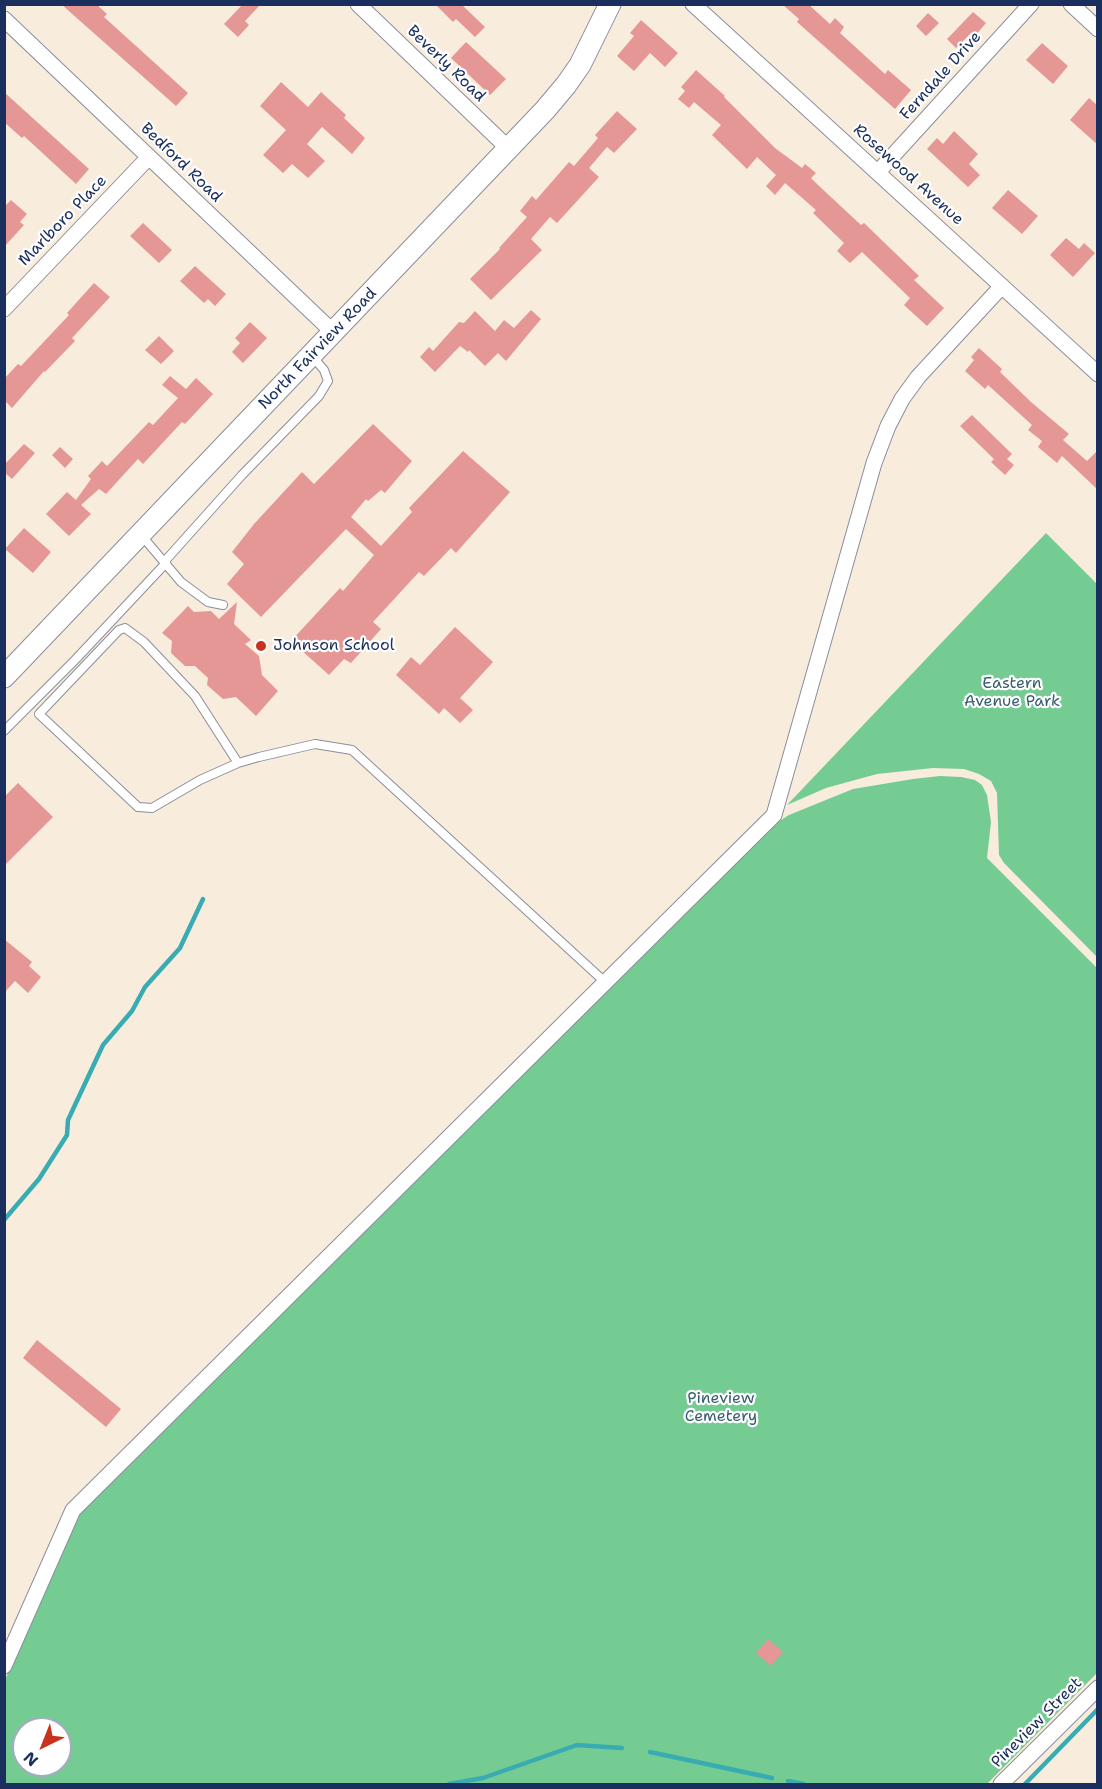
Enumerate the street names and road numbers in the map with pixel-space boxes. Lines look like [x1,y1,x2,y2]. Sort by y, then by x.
street label: Beverly Road [403,22,489,106]
street label: Ferndale Drive [896,28,986,124]
street label: Bedford Road [136,119,226,207]
street label: Rosewood Avenue [849,120,967,230]
street label: Marlboro Place [15,172,111,270]
street label: North Fairview Road [255,284,381,414]
street label: Pineview Street [988,1674,1086,1772]

